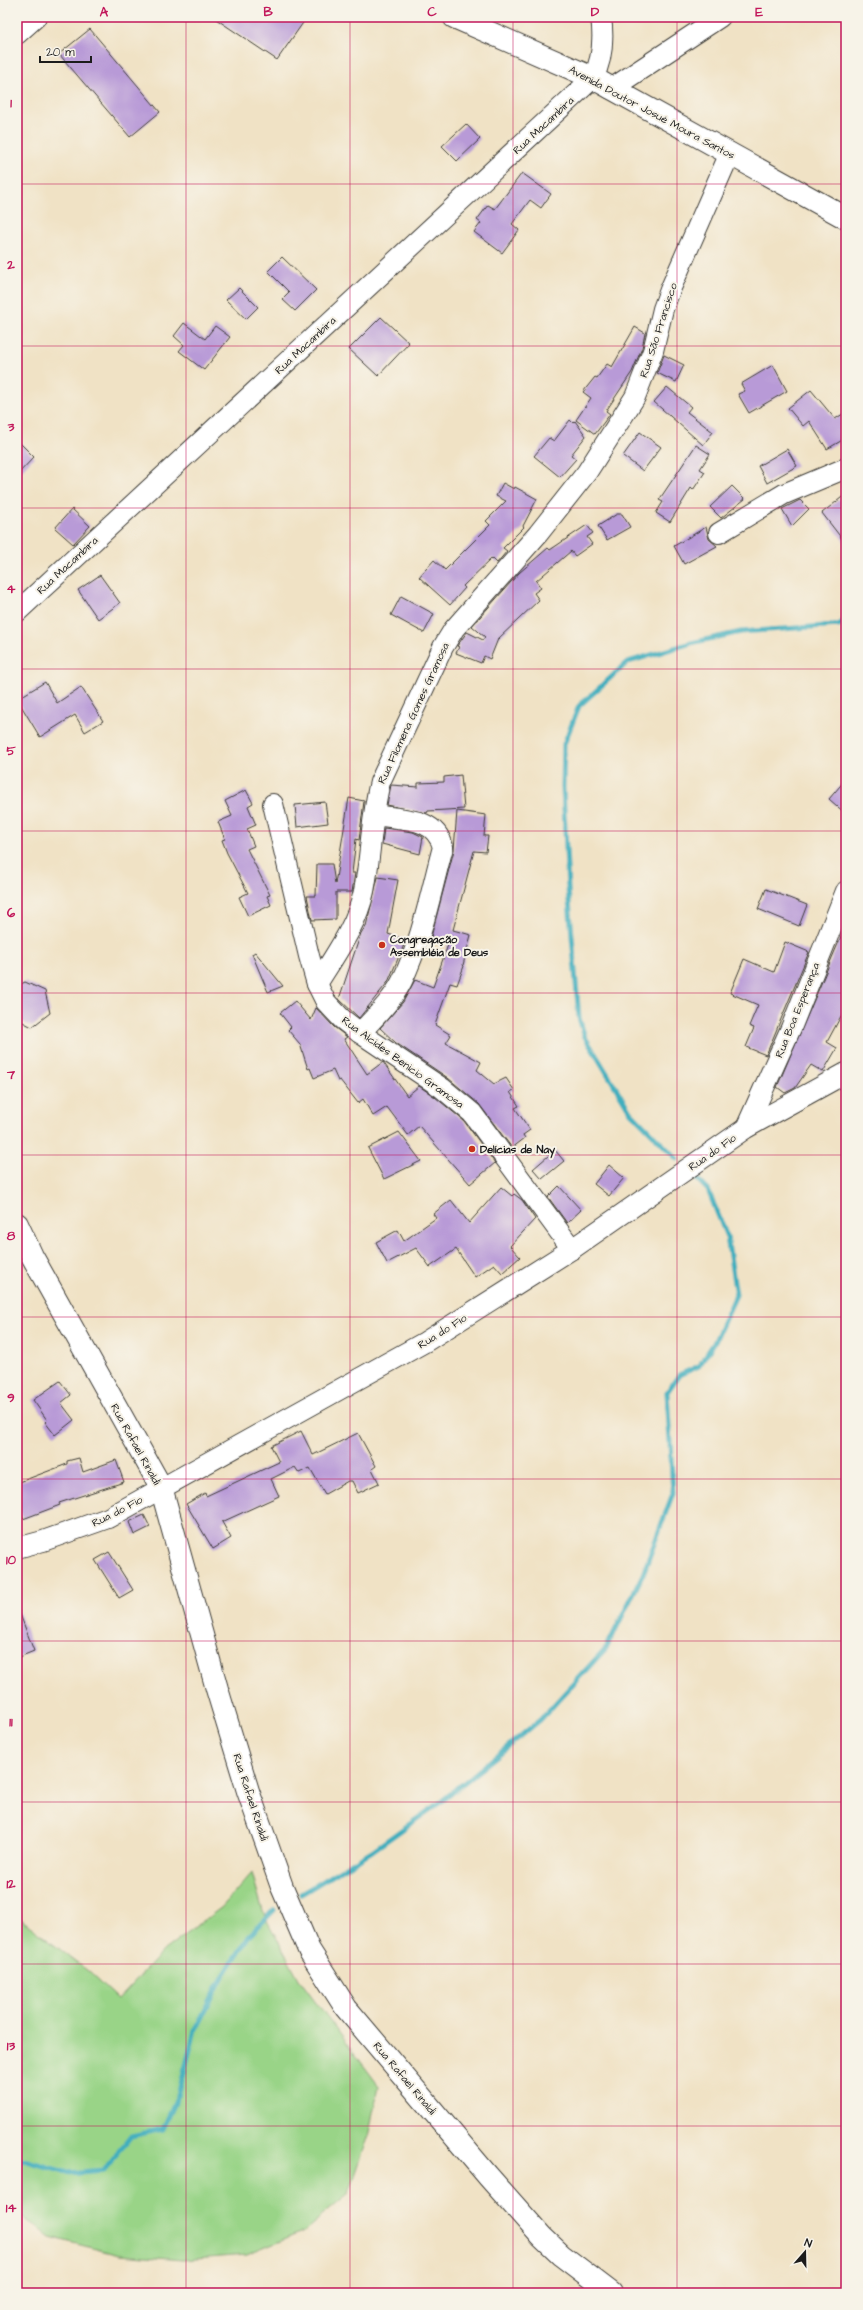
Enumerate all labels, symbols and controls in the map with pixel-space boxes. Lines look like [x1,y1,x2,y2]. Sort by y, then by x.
text: A [100,3,109,21]
text: B [263,3,273,21]
text: C [427,3,437,21]
text: D [591,3,600,21]
text: E [755,3,763,21]
scale bar [40,38,91,64]
text: 20 m [46,44,75,61]
street label: Avenida Doutor Josué Moura Santos [566,62,738,163]
street label: Rua Macambira [509,93,578,158]
text: 1 [10,94,12,112]
text: 2 [6,256,15,274]
street label: Rua São Francisco [636,280,681,379]
street label: Rua Macambira [271,313,340,378]
text: 3 [7,418,15,436]
street label: Rua Macambira [33,533,102,598]
text: 4 [7,580,16,598]
street label: Rua Filomena Gomes Gramosa [374,640,453,786]
text: 5 [6,742,16,760]
text: 6 [7,904,16,922]
place label: Congregação Assembléia de Deus [390,932,489,960]
marker: Congregação Assembléia de Deus [377,940,387,950]
street label: Rua Boa Esperança [772,960,824,1060]
street label: Rua Alcides Benicio Gramosa [339,1013,467,1112]
text: 7 [6,1066,16,1084]
street label: Rua do Fio [685,1130,740,1174]
place label: Delícias de Nay [480,1142,556,1159]
marker: Delícias de Nay [467,1144,477,1154]
text: 8 [7,1227,16,1245]
street label: Rua do Fio [415,1310,470,1352]
text: 9 [7,1389,15,1407]
street label: Rua Rafael Rinaldi [107,1401,164,1488]
street label: Rua do Fio [89,1492,146,1531]
text: 10 [6,1551,17,1569]
text: 11 [9,1713,13,1731]
street label: Rua Rafael Rinaldi [229,1752,272,1843]
text: 12 [6,1875,16,1893]
text: 13 [7,2037,16,2055]
street label: Rua Rafael Rinaldi [370,2039,440,2118]
text: 14 [6,2199,16,2217]
north arrow [785,2232,825,2272]
text: N [802,2235,814,2251]

